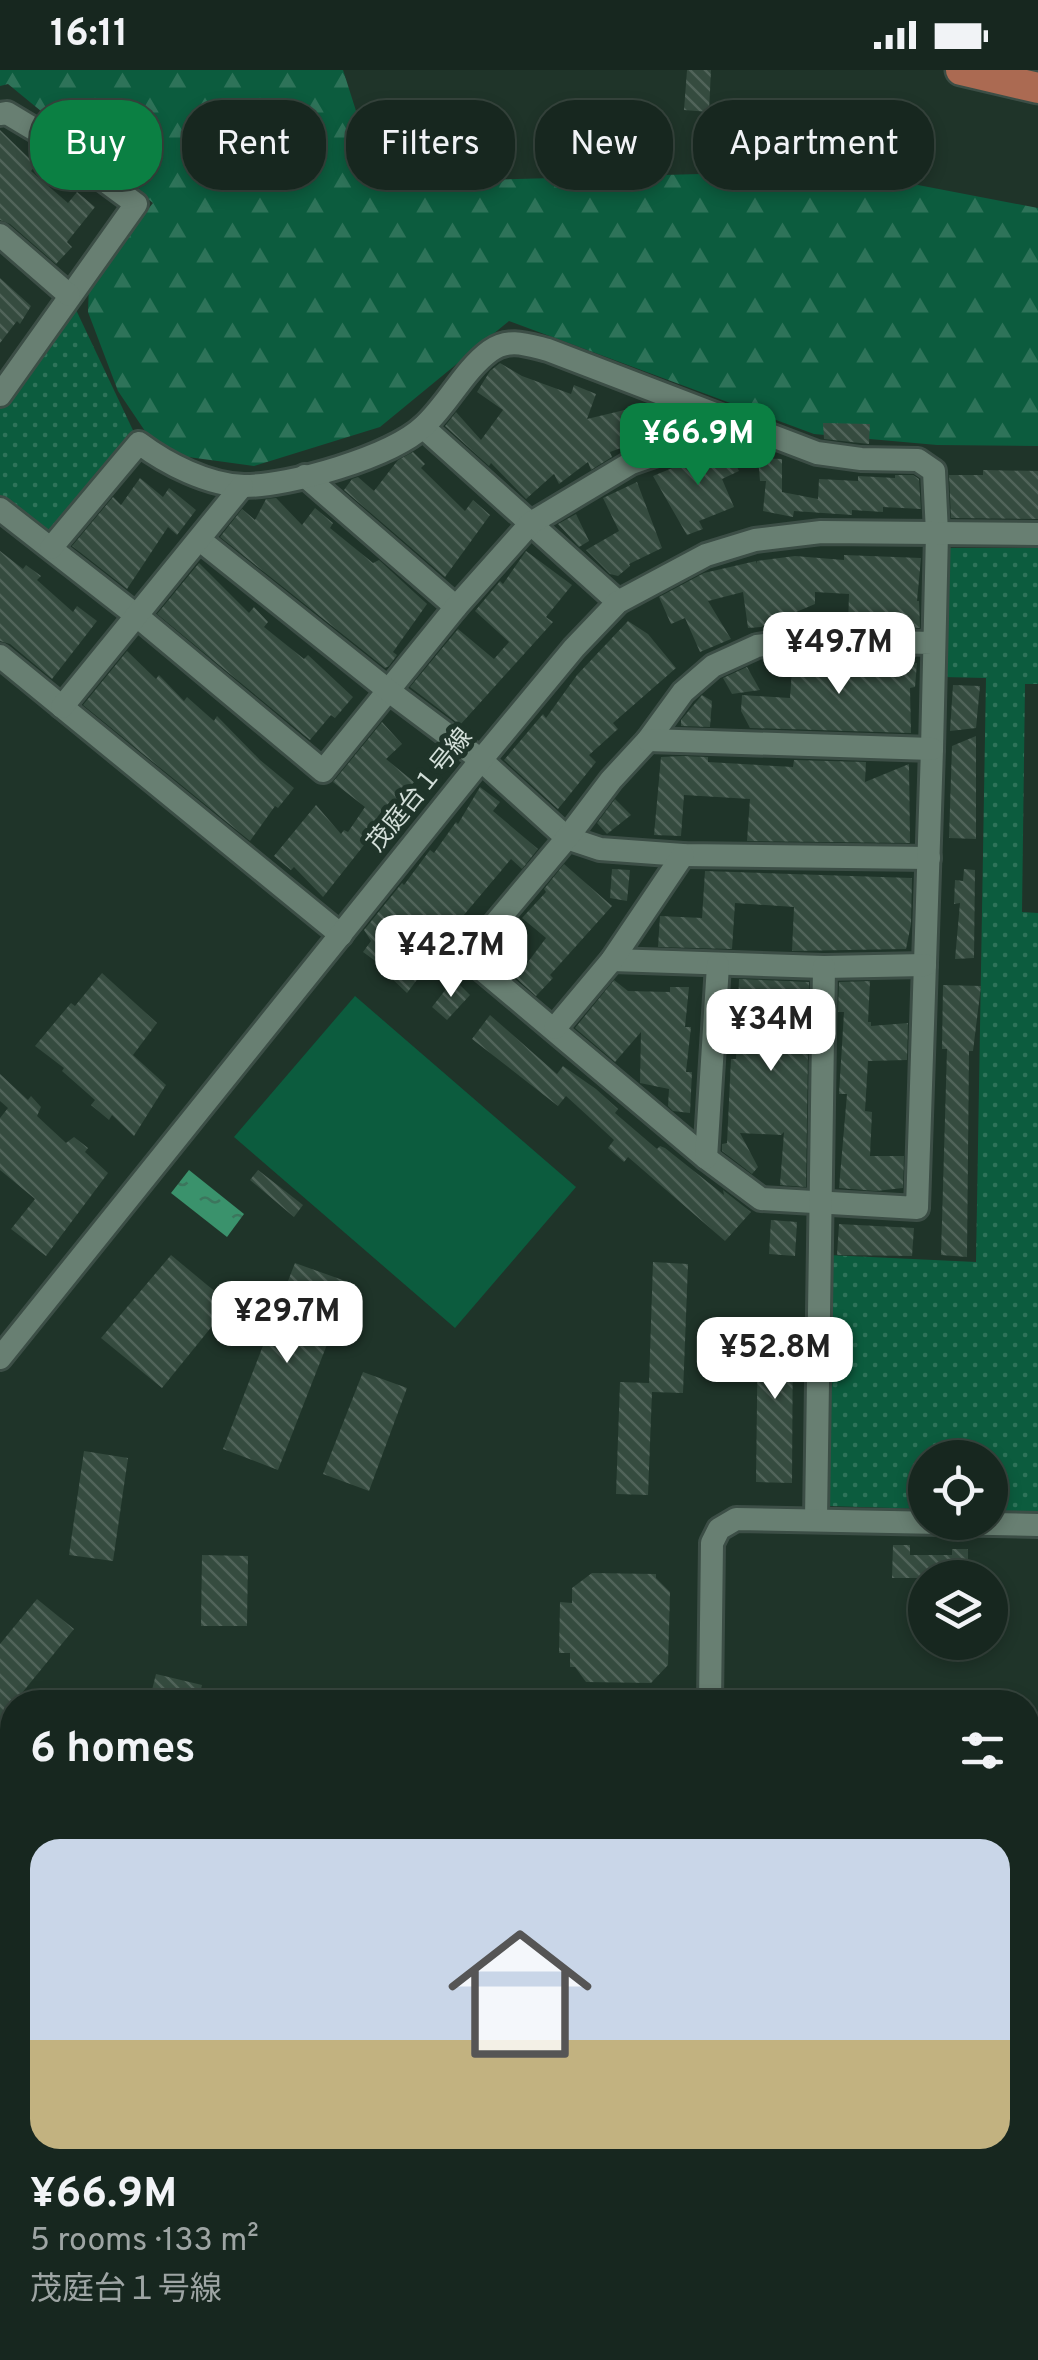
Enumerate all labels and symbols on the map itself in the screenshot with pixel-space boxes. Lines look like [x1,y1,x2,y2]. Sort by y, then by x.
pin: ¥66.9M [617,403,779,488]
pin: ¥49.7M [758,612,920,697]
street label: 茂庭台１号線 [361,723,481,859]
pin: ¥42.7M [370,915,532,1000]
pin: ¥34M [712,989,830,1074]
pin: ¥29.7M [206,1281,368,1366]
pin: ¥52.8M [694,1317,856,1402]

